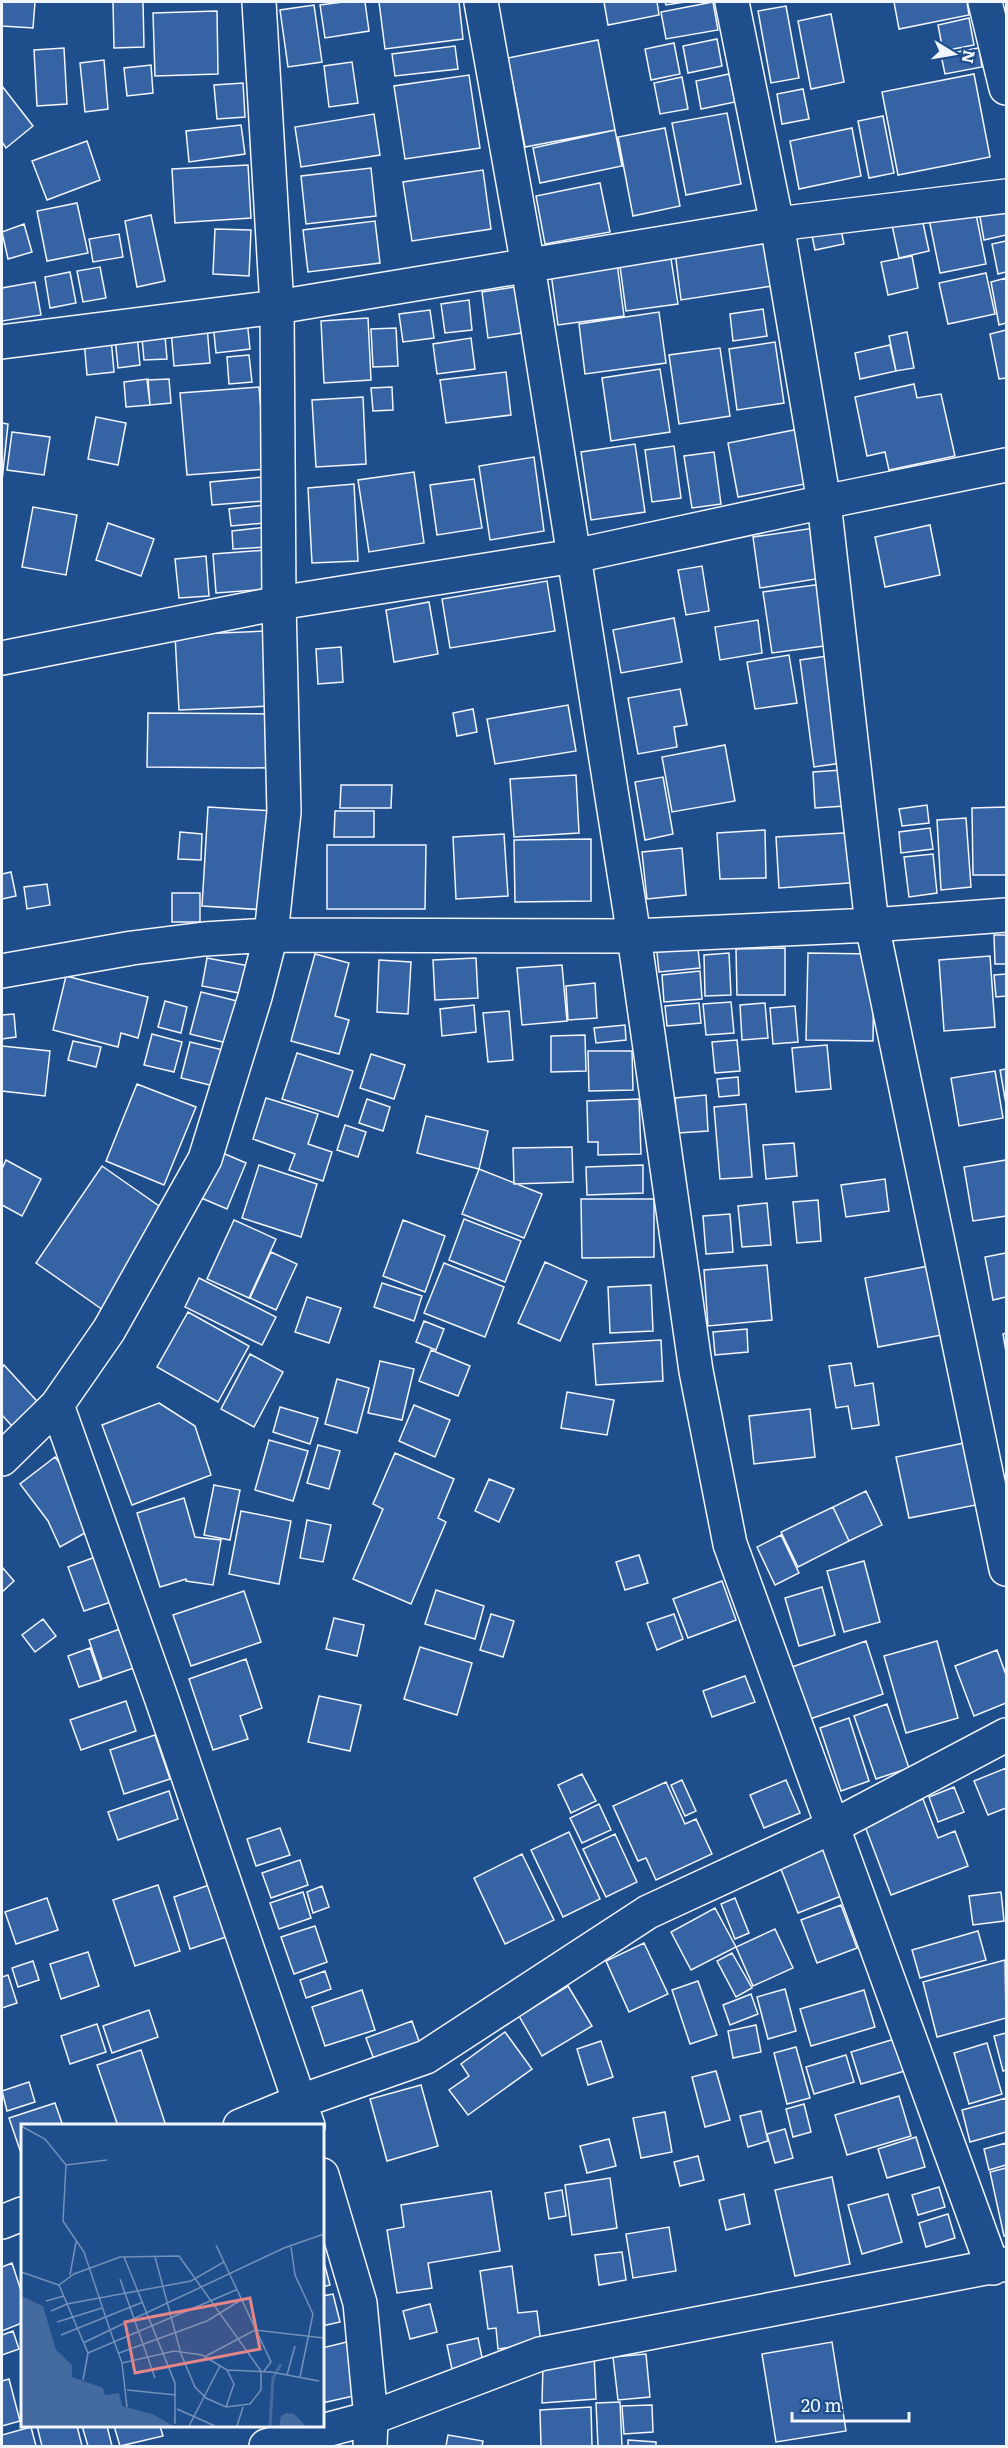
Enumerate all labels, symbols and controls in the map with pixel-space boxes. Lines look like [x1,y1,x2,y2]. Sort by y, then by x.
north arrow [924,24,984,84]
text: N [957,48,983,66]
inset map [21,2124,324,2427]
scale bar [792,2385,909,2423]
text: 20 m [801,2391,842,2418]

